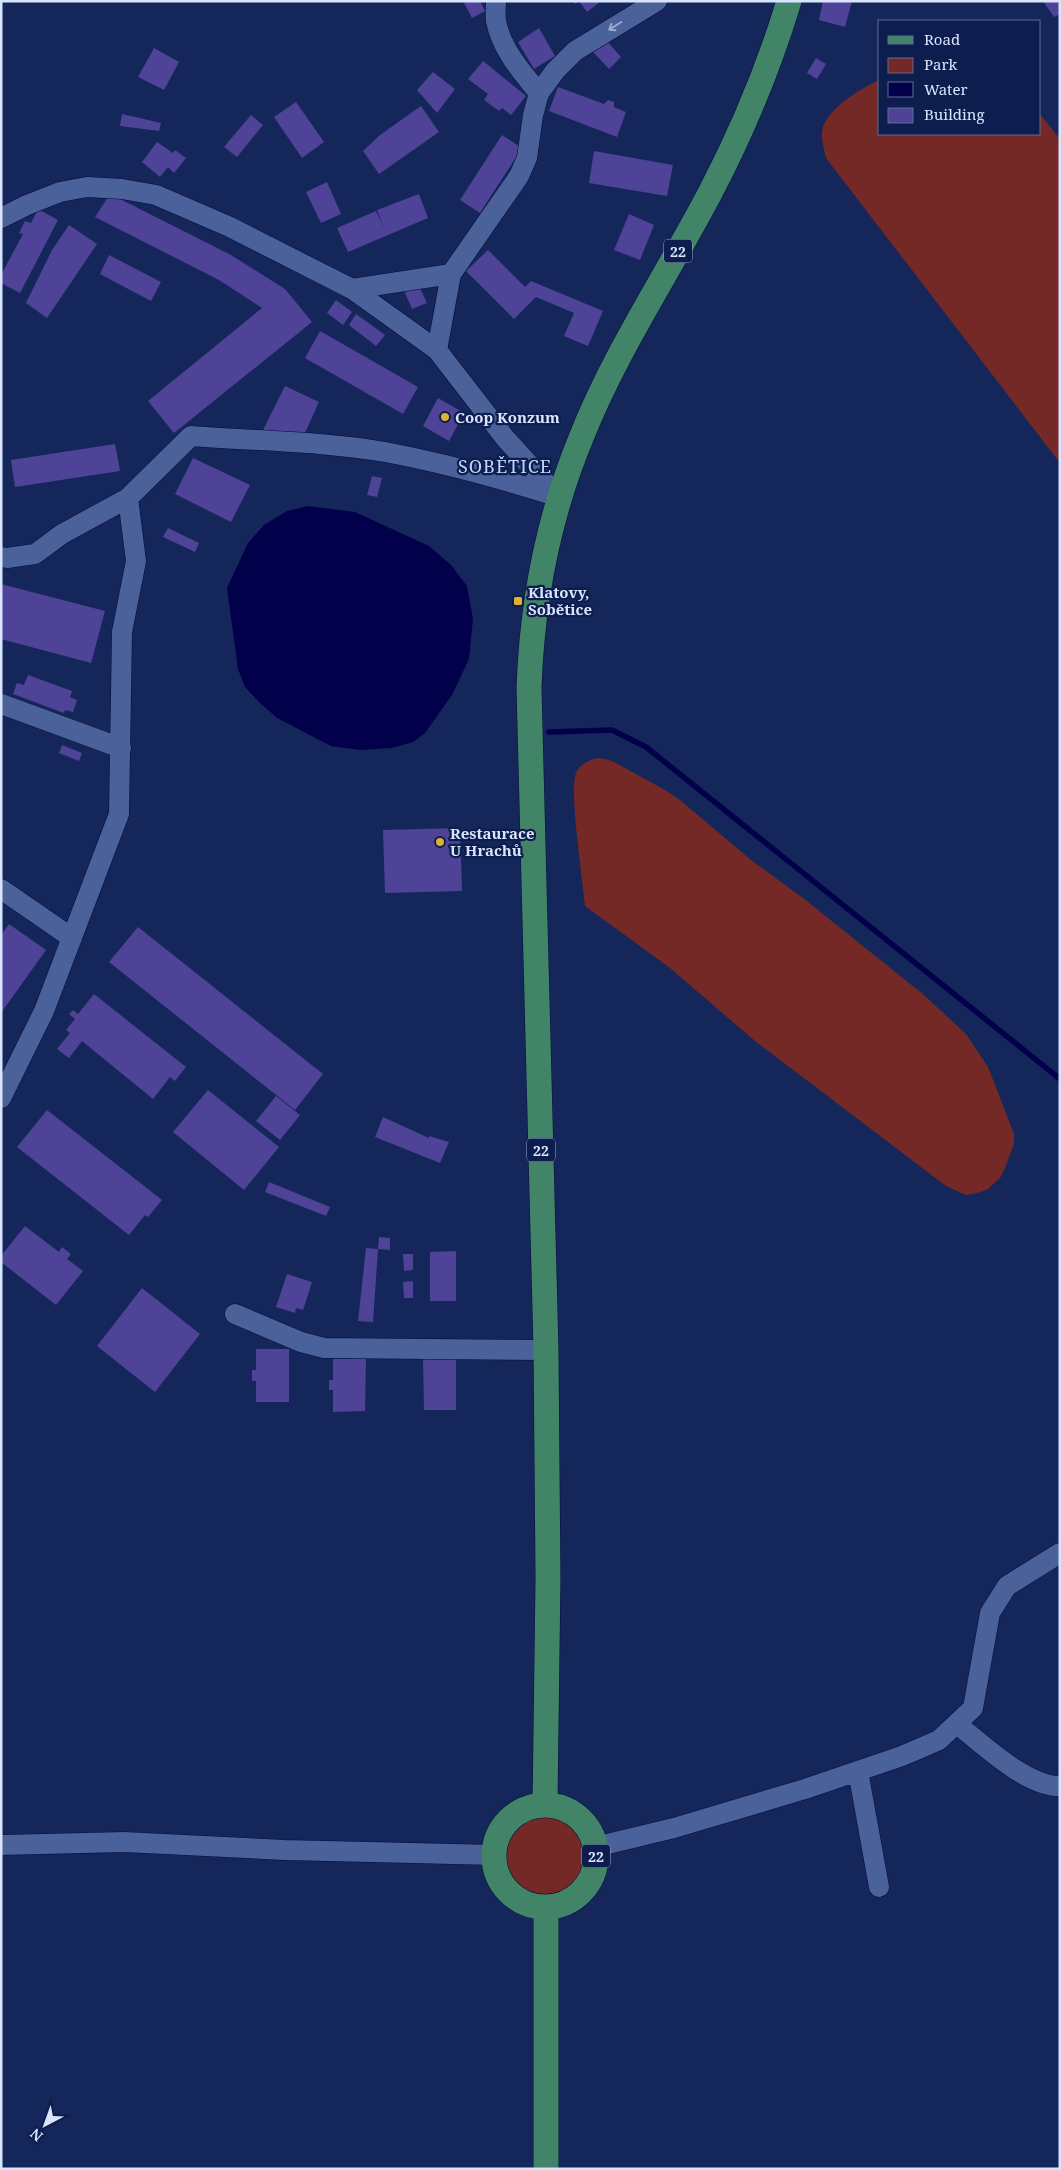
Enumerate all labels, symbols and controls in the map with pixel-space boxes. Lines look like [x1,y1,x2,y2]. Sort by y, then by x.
legend [878,20,1041,135]
one-way arrow [608,21,622,31]
text: Road [924,29,960,49]
text: Park [924,54,958,74]
text: Water [924,79,967,99]
text: Building [924,104,985,124]
road number: 22 [664,240,692,262]
place label: Coop Konzum [455,407,560,427]
marker: Coop Konzum [439,411,451,423]
district label: SOBĚTICE [458,454,552,478]
place label: Klatovy, Sobětice [528,582,592,619]
marker: Klatovy, Sobětice [512,595,524,607]
place label: Restaurace U Hrachů [450,823,535,860]
marker: Restaurace U Hrachů [434,836,446,848]
road number: 22 [527,1138,555,1162]
road number: 22 [582,1844,610,1868]
north arrow [20,2100,70,2150]
text: N [26,2124,47,2146]

